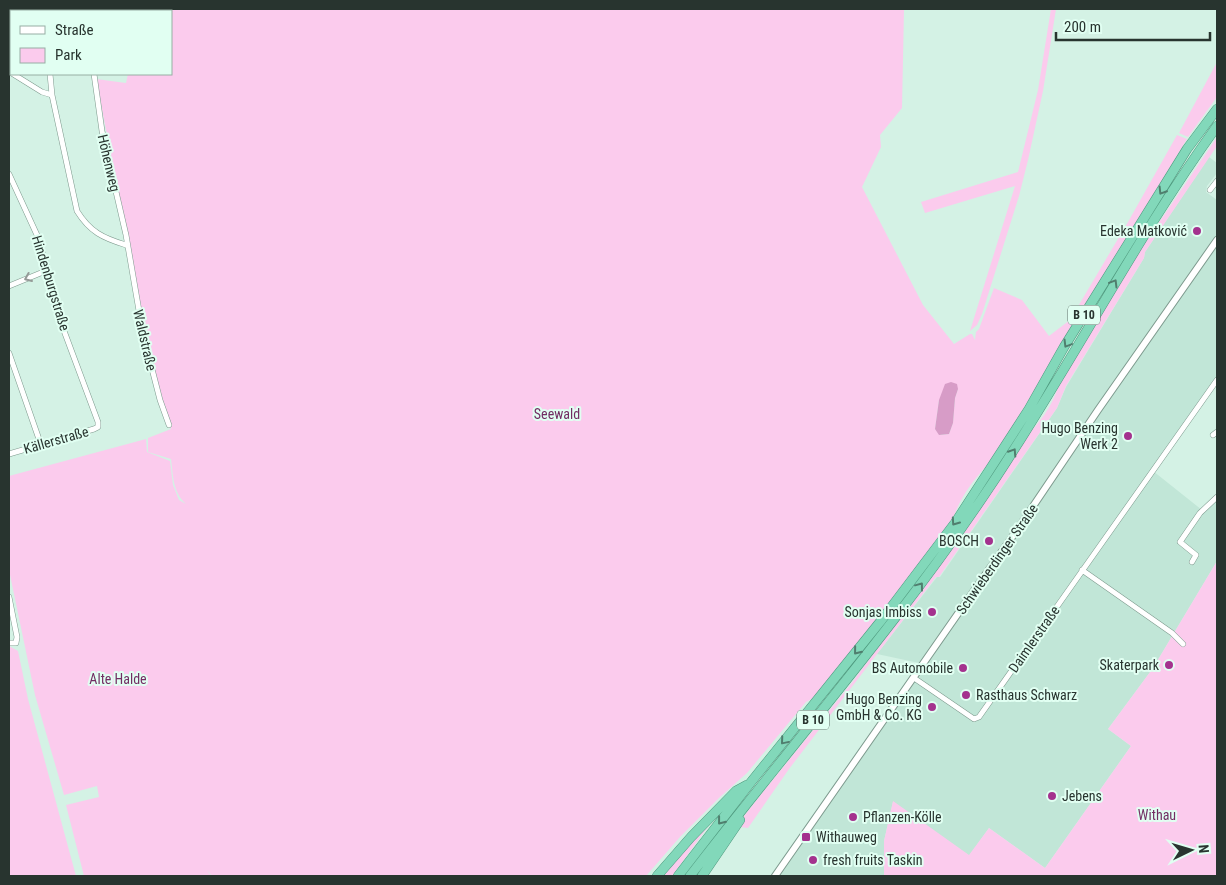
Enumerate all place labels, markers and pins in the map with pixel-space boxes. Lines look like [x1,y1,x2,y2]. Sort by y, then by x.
place label: Edeka Matković [1100,223,1187,239]
marker: Edeka Matković [1191,225,1203,237]
place label: Hugo Benzing Werk 2 [1041,420,1118,452]
marker: Hugo Benzing Werk 2 [1122,430,1134,442]
place label: BOSCH [939,533,979,549]
marker: BOSCH [983,535,995,547]
place label: Sonjas Imbiss [845,604,922,620]
marker: Sonjas Imbiss [926,606,938,618]
place label: Skaterpark [1100,657,1160,673]
marker: Skaterpark [1163,659,1175,671]
place label: BS Automobile [872,660,953,676]
marker: BS Automobile [957,662,969,674]
place label: Rasthaus Schwarz [976,687,1077,703]
marker: Rasthaus Schwarz [960,689,972,701]
place label: Hugo Benzing GmbH & Co. KG [836,691,922,723]
marker: Hugo Benzing GmbH & Co. KG [926,701,938,713]
place label: Jebens [1062,788,1102,804]
marker: Jebens [1046,790,1058,802]
place label: Pflanzen-Kölle [863,809,942,825]
marker: Pflanzen-Kölle [847,811,859,823]
place label: Withauweg [816,829,877,845]
marker: Withauweg [800,831,812,843]
place label: fresh fruits Taskin [823,852,923,868]
marker: fresh fruits Taskin [807,854,819,866]

